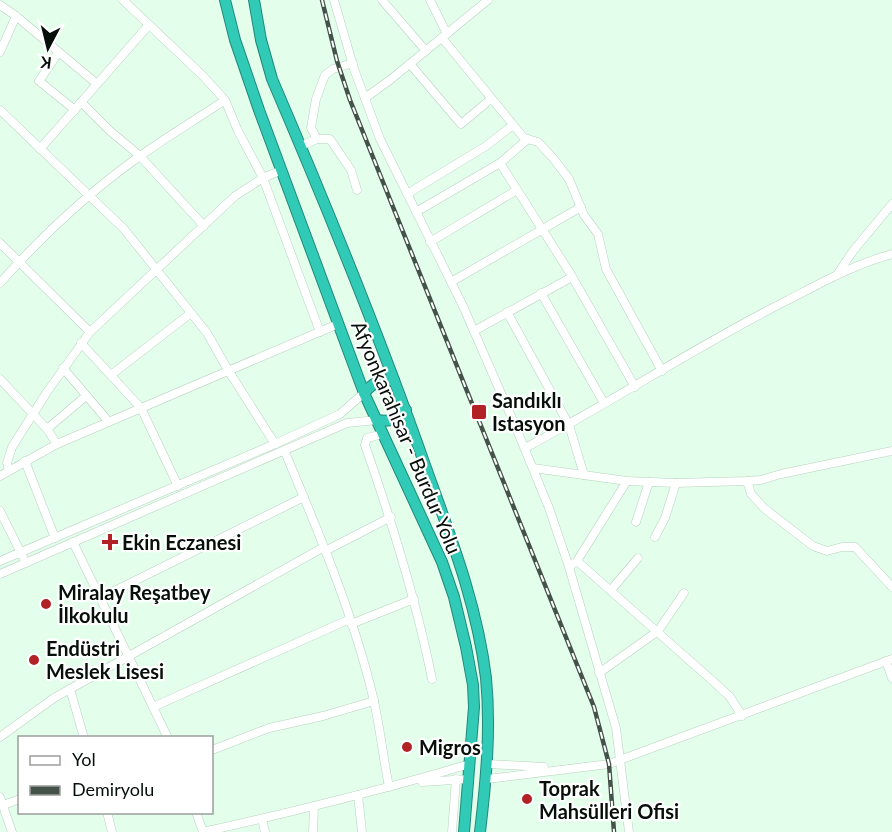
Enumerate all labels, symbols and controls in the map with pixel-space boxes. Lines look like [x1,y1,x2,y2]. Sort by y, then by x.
north arrow [18,18,78,78]
text: K [38,53,53,73]
street label: Afyonkarahisar - Burdur Yolu [347,317,467,557]
place label: Sandıklı Istasyon [492,388,566,435]
marker: Sandıklı Istasyon [470,403,488,421]
place label: Ekin Eczanesi [122,530,241,554]
marker: Ekin Eczanesi [103,535,117,549]
place label: Miralay Reşatbey İlkokulu [58,580,211,627]
marker: Miralay Reşatbey İlkokulu [39,597,53,611]
place label: Endüstri Meslek Lisesi [46,636,164,683]
marker: Endüstri Meslek Lisesi [27,653,41,667]
place label: Migros [419,735,481,759]
legend [18,736,213,814]
marker: Migros [400,740,414,754]
text: Yol [72,748,96,770]
place label: Toprak Mahsülleri Ofisi [539,776,679,823]
text: Demiryolu [72,778,154,800]
marker: Toprak Mahsülleri Ofisi [520,792,534,806]

